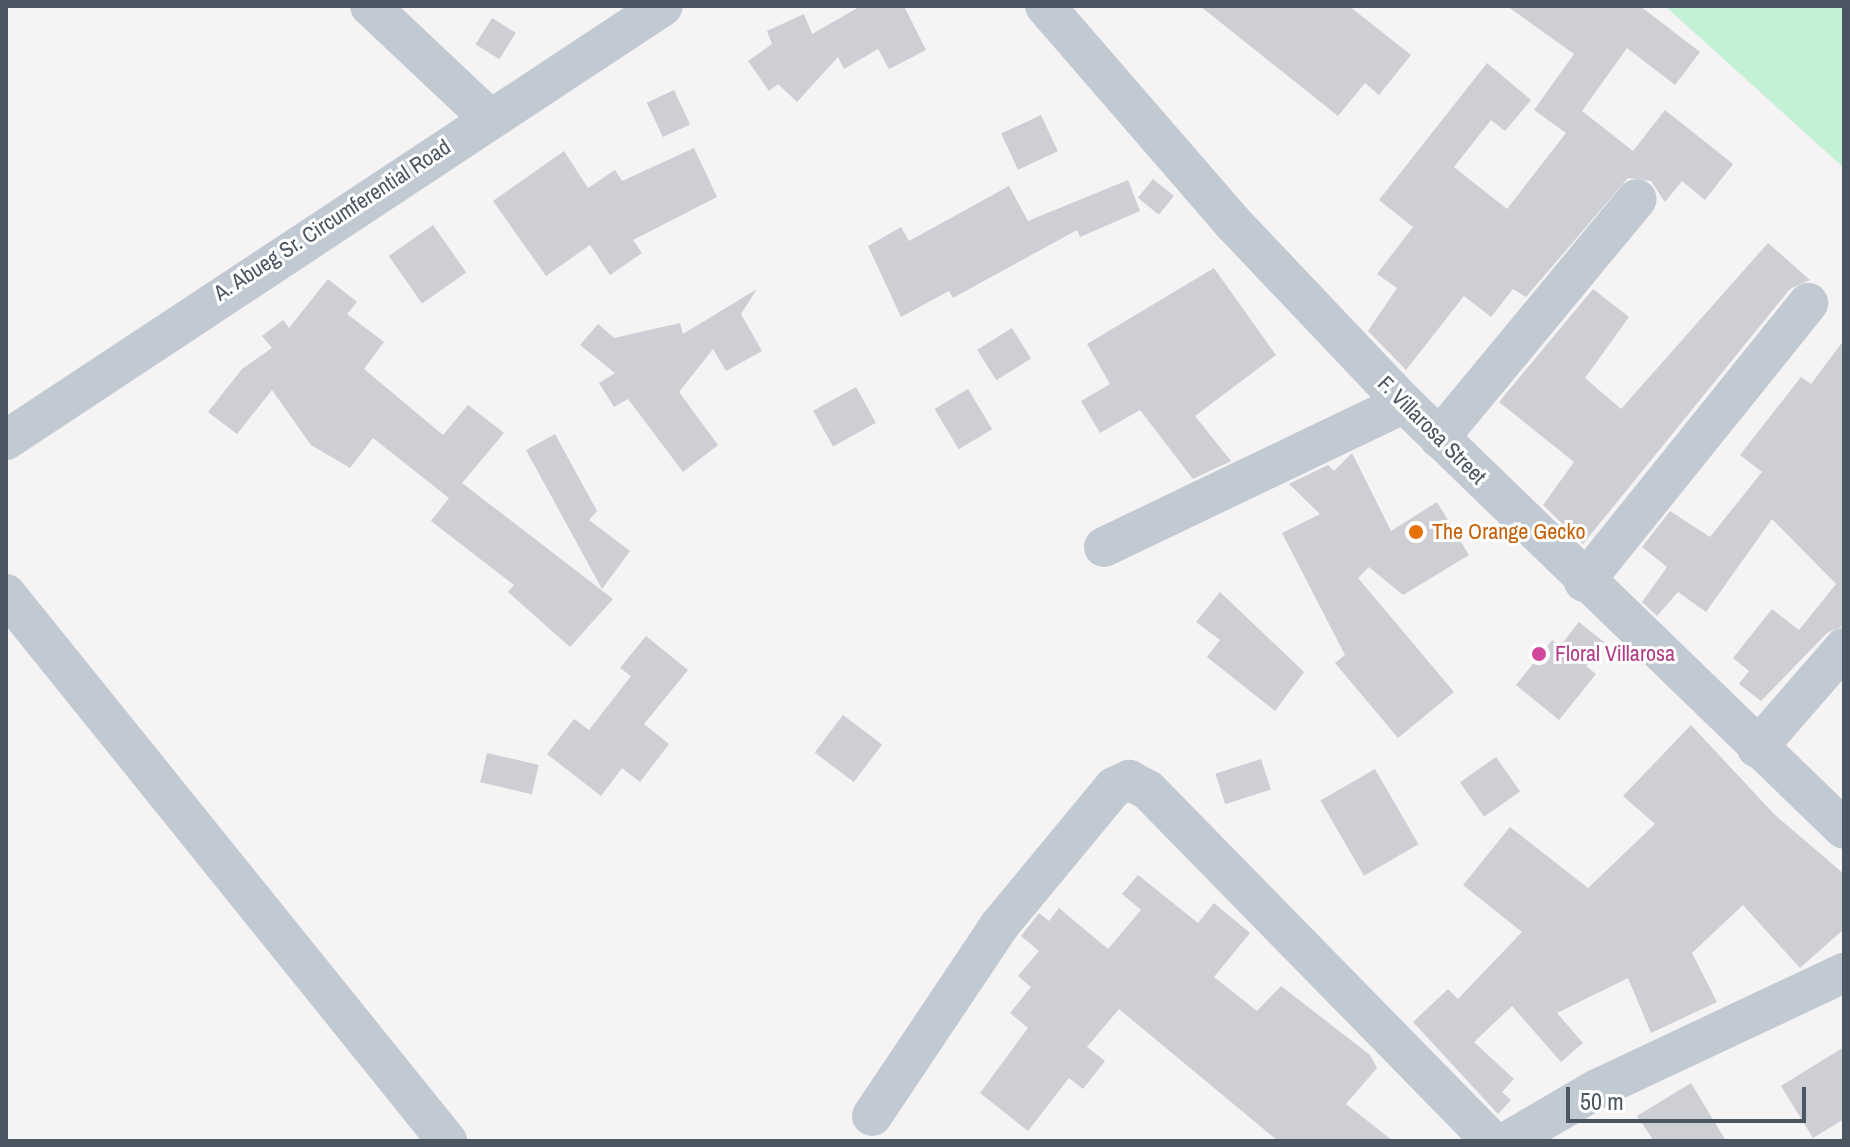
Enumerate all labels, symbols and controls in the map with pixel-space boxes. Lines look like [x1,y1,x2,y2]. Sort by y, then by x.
street label: A. Abueg Sr. Circumferential Road [208,133,456,307]
street label: F. Villarosa Street [1372,370,1492,490]
place label: The Orange Gecko [1432,519,1585,545]
marker: The Orange Gecko [1407,523,1425,541]
place label: Floral Villarosa [1555,641,1675,667]
marker: Floral Villarosa [1530,645,1548,663]
scale bar [1570,1071,1810,1121]
text: 50 m [1580,1085,1624,1117]

